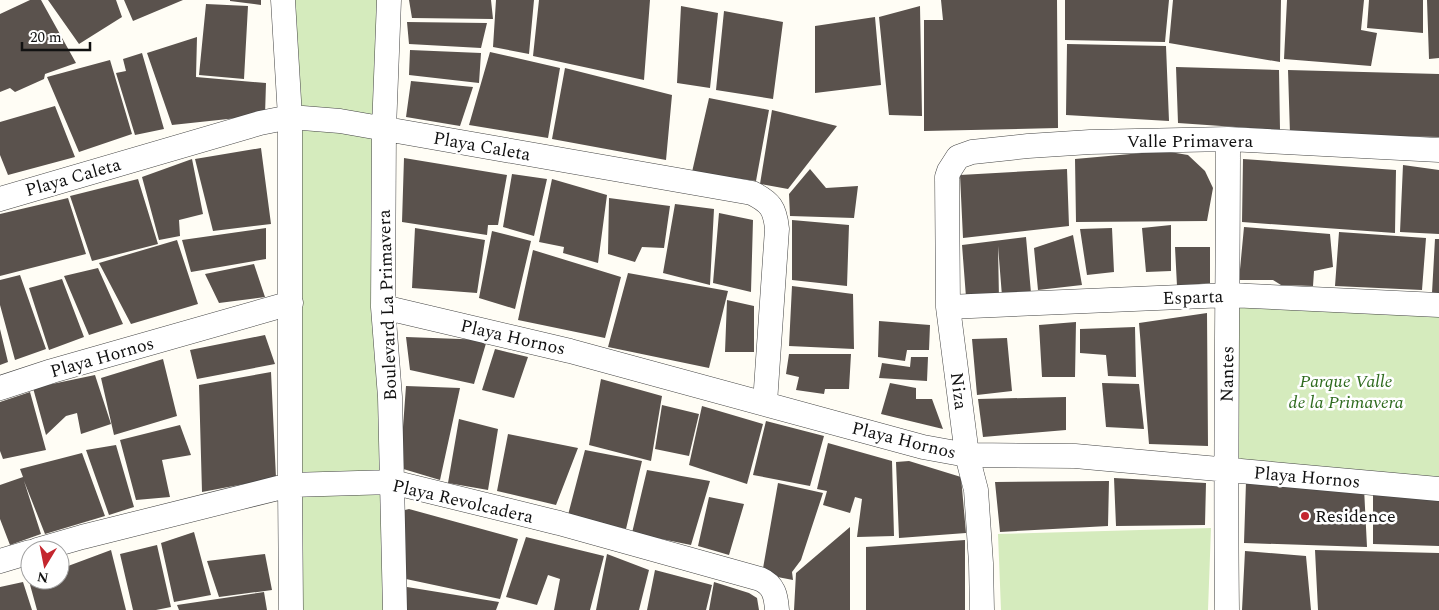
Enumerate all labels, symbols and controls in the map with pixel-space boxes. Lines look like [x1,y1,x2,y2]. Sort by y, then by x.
scale bar [22,20,90,52]
text: 20 m [30,26,62,49]
street label: Playa Caleta [431,125,533,168]
street label: Valle Primavera [1127,128,1254,155]
street label: Playa Caleta [22,151,124,204]
street label: Boulevard La Primavera [371,209,404,401]
street label: Esparta [1162,283,1224,312]
street label: Playa Hornos [458,312,568,363]
street label: Playa Hornos [47,330,157,385]
street label: Nantes [1214,346,1241,402]
park label: Parque Valle de la Primavera [1288,368,1404,416]
street label: Niza [943,371,974,412]
street label: Playa Hornos [849,414,959,467]
street label: Playa Hornos [1253,459,1361,496]
street label: Playa Revolcadera [390,472,536,531]
place label: Residence [1315,503,1396,530]
marker: Residence [1299,510,1311,522]
north arrow [20,540,70,590]
text: N [35,566,50,589]

